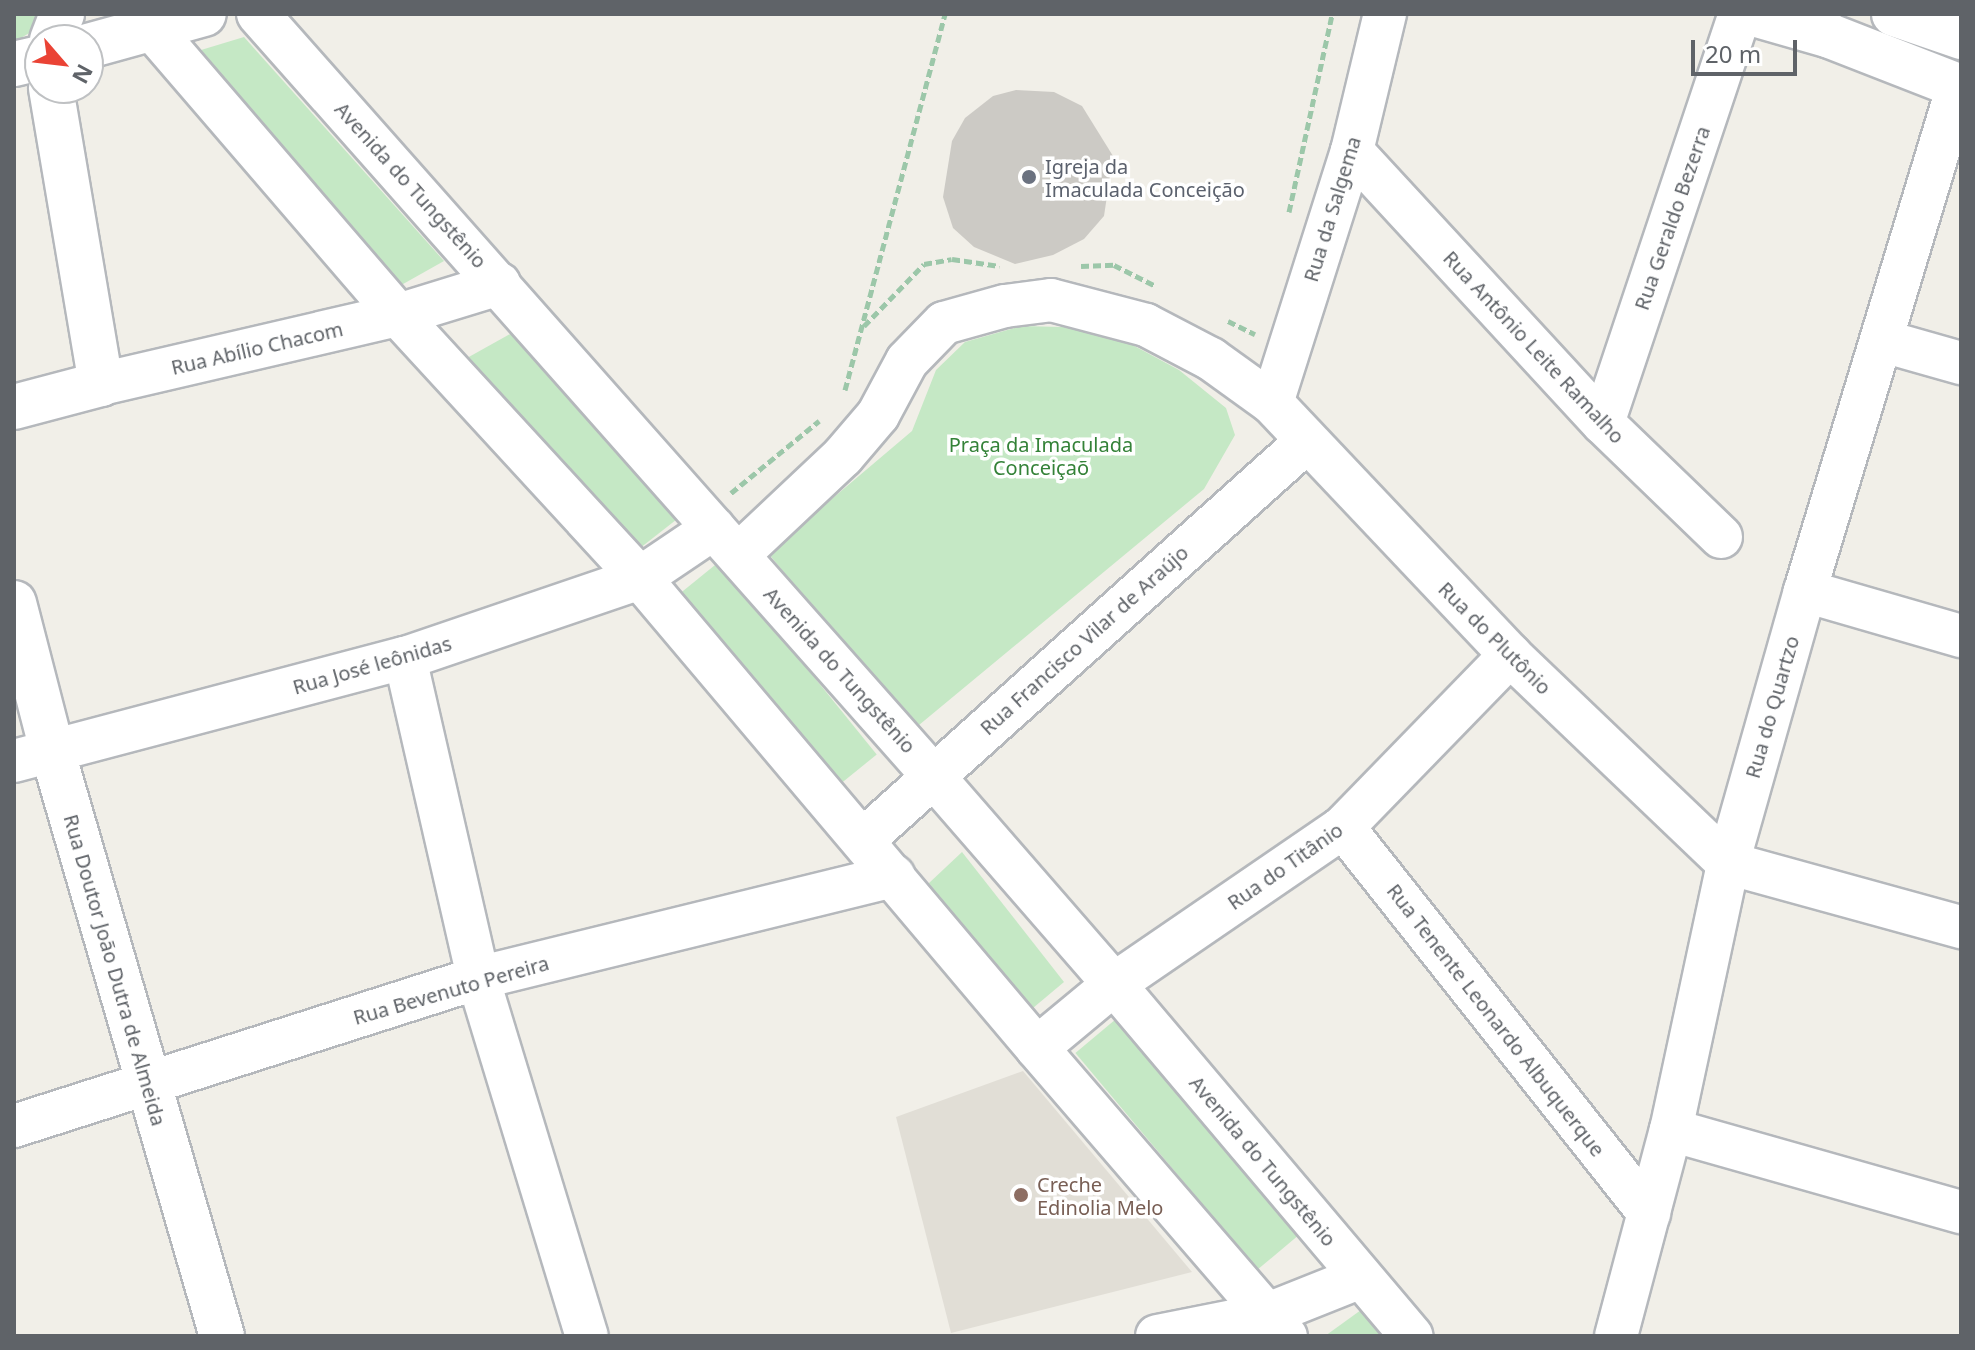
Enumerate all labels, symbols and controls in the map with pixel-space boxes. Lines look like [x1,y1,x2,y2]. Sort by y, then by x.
north arrow [24,24,104,104]
scale bar [1695,24,1801,74]
text: 20 m [1705,37,1761,70]
text: N [66,59,101,89]
street label: Avenida do Tungstênio [330,97,492,273]
street label: Rua Geraldo Bezerra [1629,123,1715,313]
street label: Rua da Salgema [1298,133,1366,285]
place label: Igreja da Imaculada Conceição [1045,154,1245,201]
marker: Igreja da Imaculada Conceição [1020,168,1038,186]
street label: Rua Antônio Leite Ramalho [1439,246,1629,448]
street label: Rua Abílio Chacom [169,317,345,379]
park label: Praça da Imaculada Conceiçaõ [949,433,1133,480]
street label: Rua Francisco Vilar de Araújo [975,540,1193,740]
street label: Rua do Plutônio [1434,577,1556,699]
street label: Avenida do Tungstênio [759,582,921,758]
street label: Rua José leônidas [290,631,454,699]
street label: Rua do Quartzo [1740,633,1804,781]
street label: Rua Doutor João Dutra de Almeida [59,811,171,1129]
street label: Rua do Titânio [1223,817,1347,915]
street label: Rua Tenente Leonardo Albuquerque [1382,879,1610,1161]
street label: Rua Bevenuto Pereira [350,951,552,1029]
street label: Avenida do Tungstênio [1185,1071,1341,1251]
place label: Creche Edinolia Melo [1037,1172,1163,1219]
marker: Creche Edinolia Melo [1012,1186,1030,1204]

